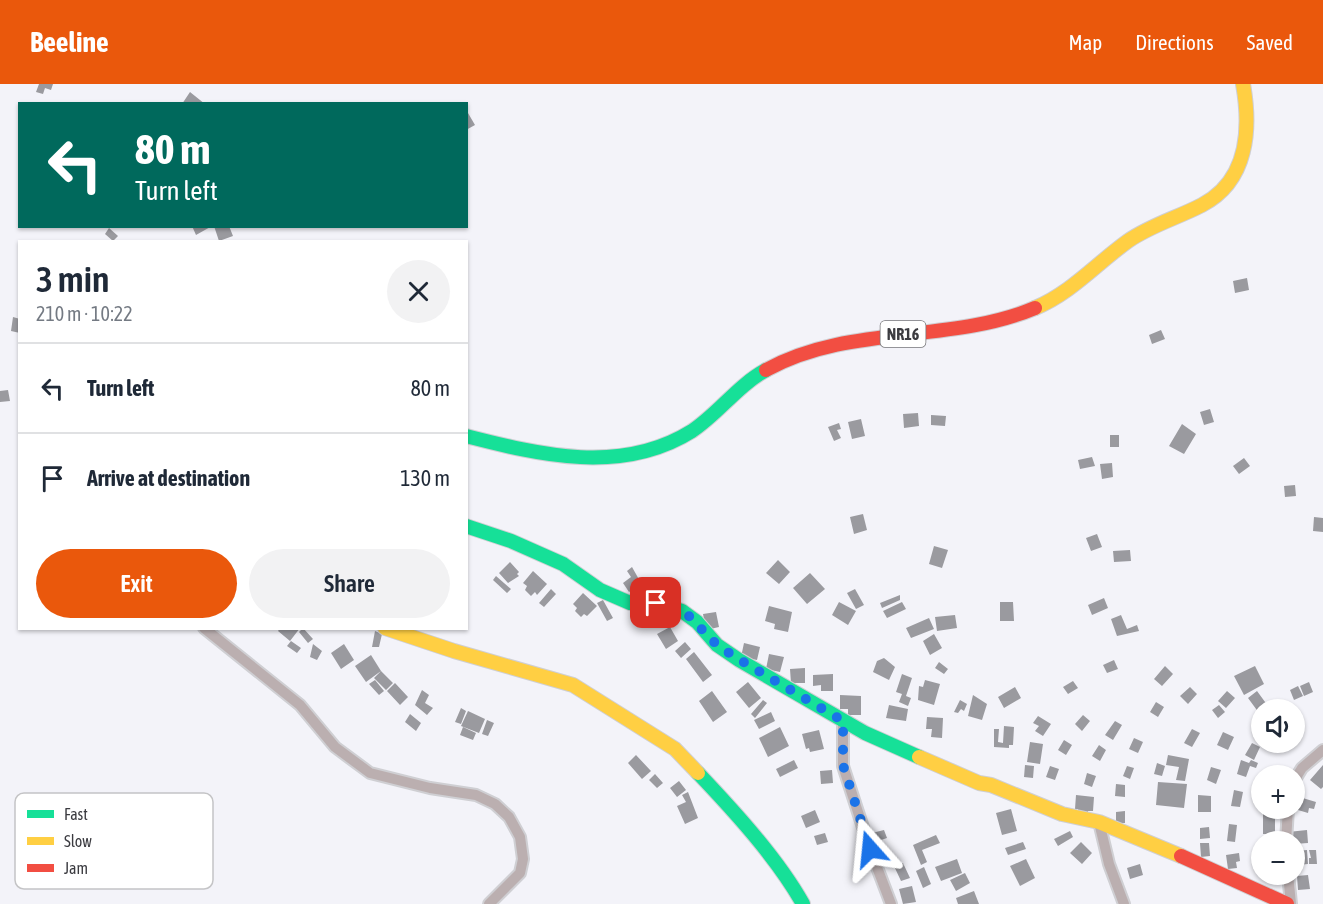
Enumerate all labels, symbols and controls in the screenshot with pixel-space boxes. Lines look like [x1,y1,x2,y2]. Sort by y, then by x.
text: Beeline [30,26,109,58]
text: Map [1068,30,1102,54]
text: Directions [1135,30,1214,54]
text: Saved [1247,30,1293,54]
text: 80 m [135,125,210,173]
icon: left [36,126,114,204]
text: Turn left [135,175,218,206]
text: 3 min [36,258,110,300]
button: close [387,260,450,323]
text: 210 m · 10:22 [36,302,133,325]
road number: NR16 [880,321,926,347]
icon: left [36,372,69,405]
text: Turn left [87,375,154,401]
text: 80 m [410,375,450,401]
icon: arrive [36,462,69,495]
text: Arrive at destination [87,465,250,491]
text: 130 m [400,465,450,491]
button: Exit [36,549,237,618]
button: Share [249,549,450,618]
pin [630,577,681,628]
icon: arrive [639,586,672,619]
map controls [1251,699,1305,885]
button: sound [1251,699,1305,753]
button: + [1251,765,1305,819]
legend [15,793,213,889]
text: Fast [64,805,88,823]
position arrow [838,817,902,881]
button: − [1251,831,1305,885]
text: Slow [64,832,92,850]
text: Jam [64,859,88,877]

